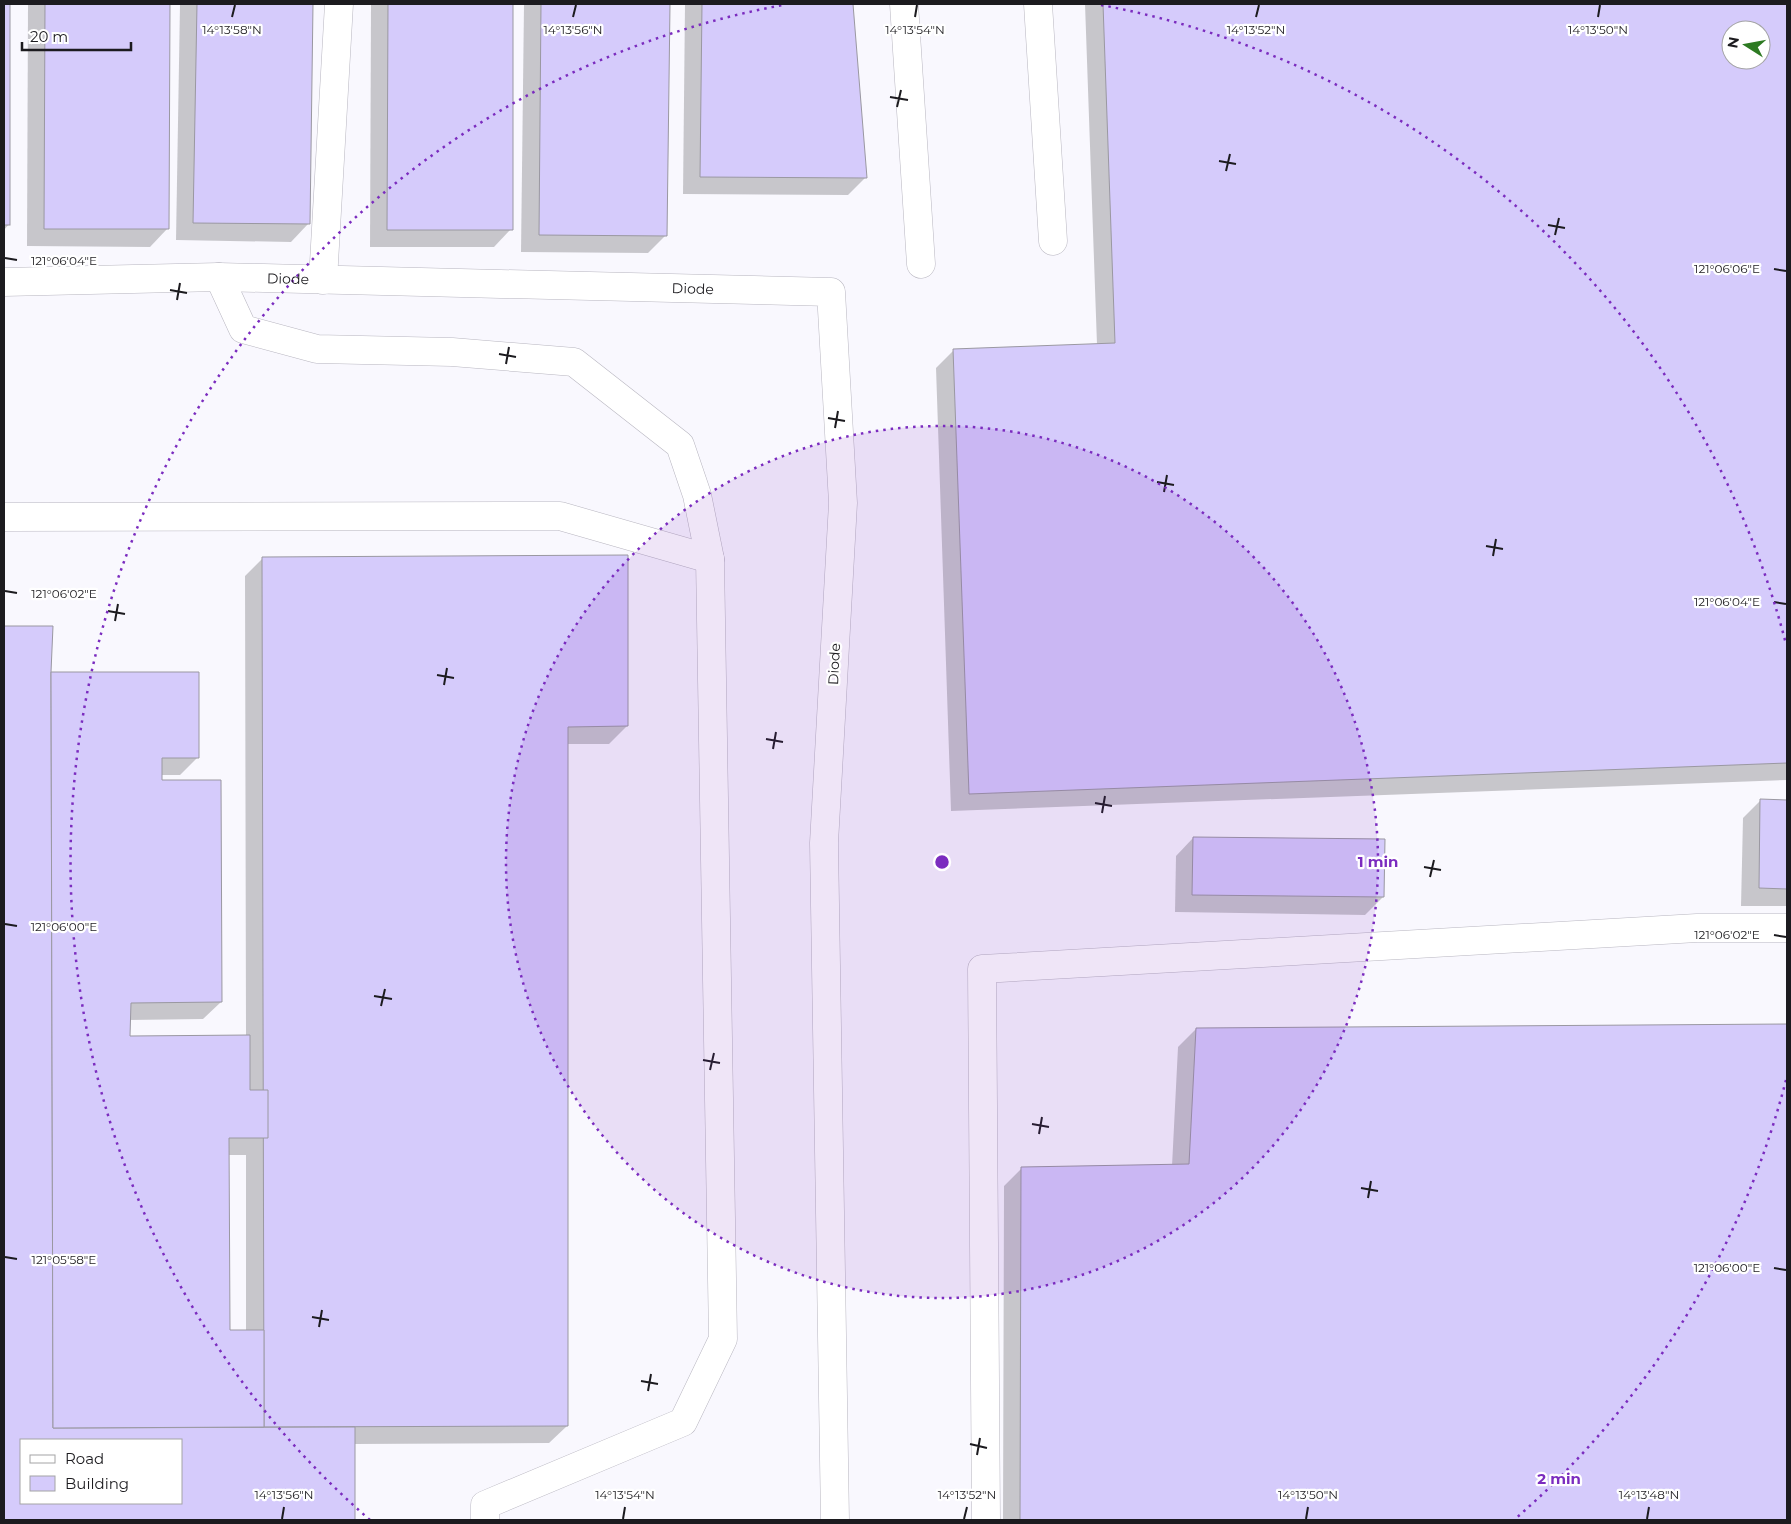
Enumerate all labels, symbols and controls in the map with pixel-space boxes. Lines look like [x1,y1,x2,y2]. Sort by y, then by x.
scale bar [22,20,131,52]
north arrow [1721,20,1771,70]
text: 14°13'58"N [202,22,262,37]
text: 14°13'56"N [543,22,603,37]
text: 14°13'54"N [885,22,945,37]
text: 14°13'52"N [1227,22,1285,37]
text: 14°13'50"N [1568,22,1628,37]
text: 20 m [30,27,68,46]
text: N [1723,35,1743,50]
text: 121°06'04"E [31,253,97,268]
text: 121°06'06"E [1694,261,1760,276]
street label: Diode [267,269,309,288]
street label: Diode [672,279,714,298]
text: 121°06'02"E [31,586,97,601]
text: 121°06'04"E [1694,594,1760,609]
street label: Diode [824,643,844,685]
text: 1 min [1358,852,1398,871]
centre of rings [933,853,951,871]
text: 121°06'00"E [31,919,97,934]
text: 121°06'02"E [1694,927,1760,942]
text: 121°05'58"E [32,1252,96,1267]
text: 121°06'00"E [1694,1260,1760,1275]
legend [20,1439,182,1504]
text: Road [65,1449,104,1468]
text: 2 min [1537,1469,1581,1488]
text: Building [65,1474,129,1493]
text: 14°13'56"N [254,1487,314,1502]
text: 14°13'54"N [595,1487,655,1502]
text: 14°13'52"N [938,1487,996,1502]
text: 14°13'50"N [1278,1487,1338,1502]
text: 14°13'48"N [1619,1487,1679,1502]

